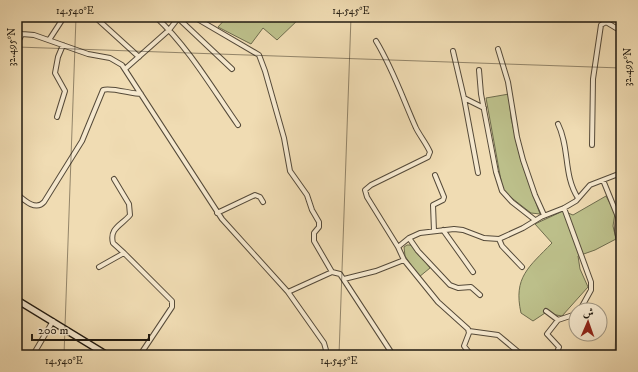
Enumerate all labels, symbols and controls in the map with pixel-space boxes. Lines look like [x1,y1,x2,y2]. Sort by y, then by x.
text: 14.540°E [56,5,94,17]
text: 14.545°E [332,5,370,17]
text: 32.495°N [6,28,18,66]
text: 32.495°N [622,48,634,86]
north arrow [568,302,608,342]
text: ش [583,306,594,320]
scale bar [32,316,149,342]
text: 200 m [38,323,68,338]
text: 14.540°E [45,355,83,367]
text: 14.545°E [320,355,358,367]

